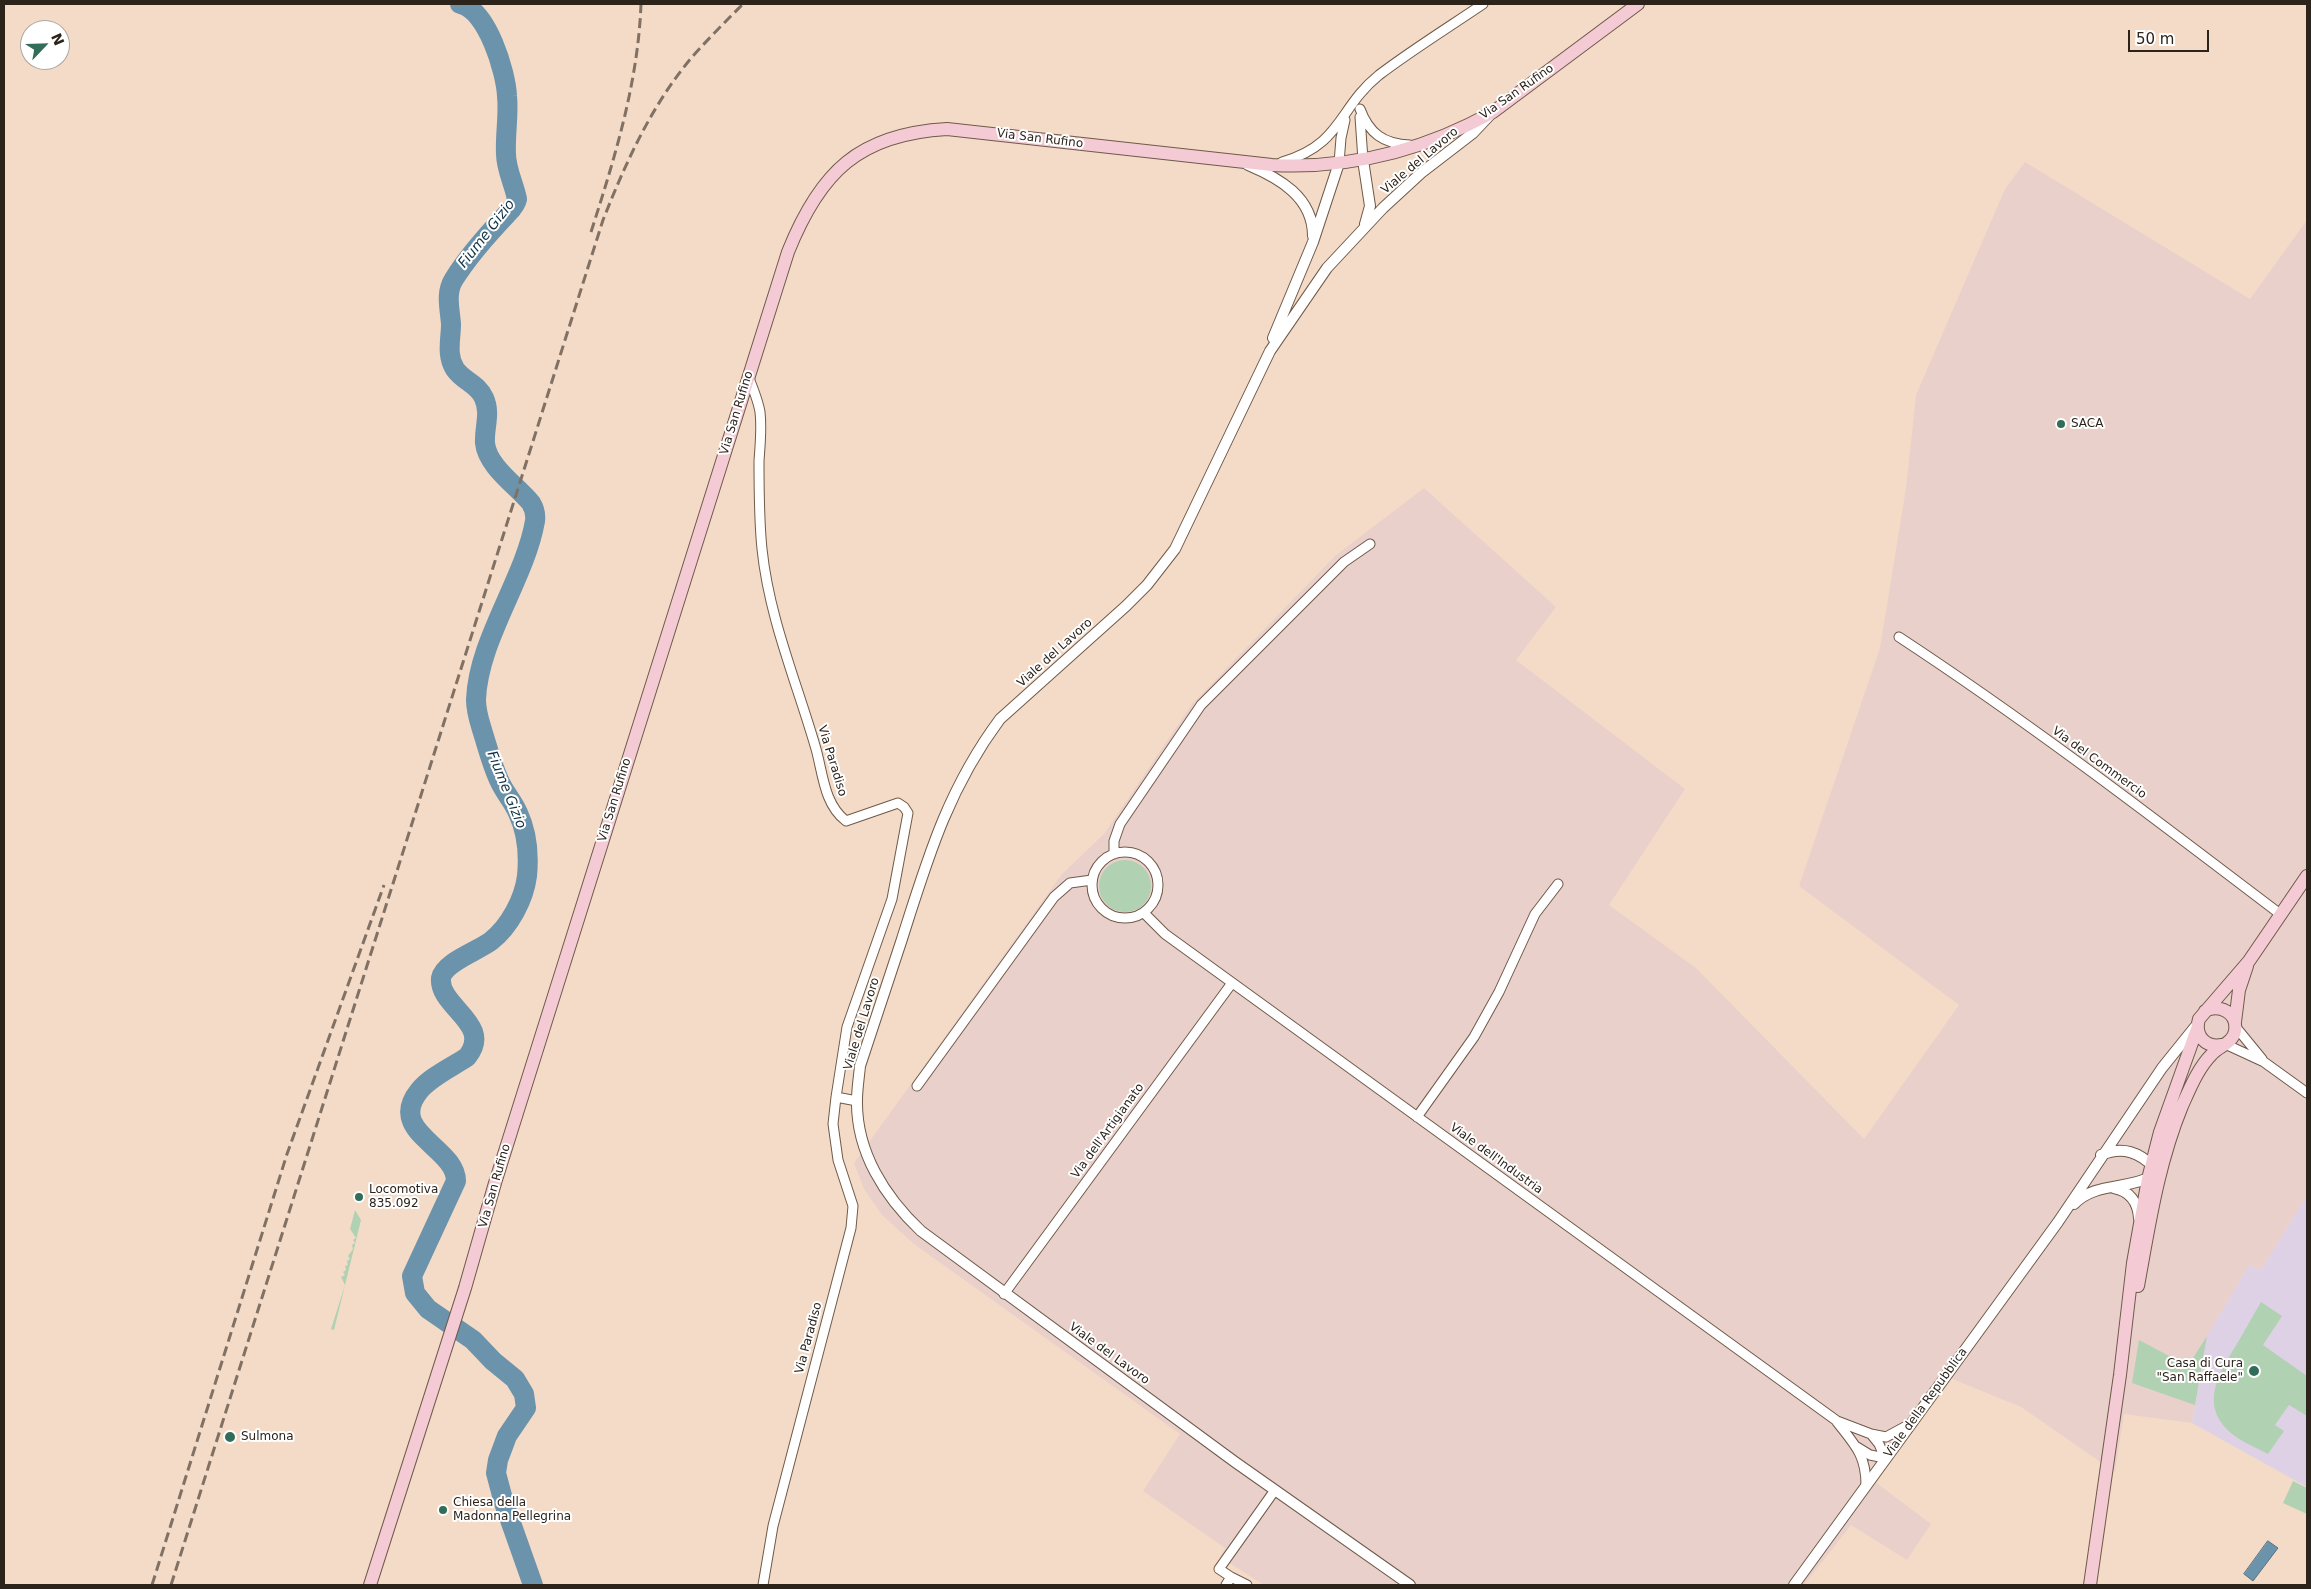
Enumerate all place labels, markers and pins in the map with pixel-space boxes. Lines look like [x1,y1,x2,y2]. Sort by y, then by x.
place label: SACA [2071,417,2103,431]
marker: SACA [2055,418,2067,430]
place label: Locomotiva 835.092 [369,1183,438,1211]
marker: Locomotiva 835.092 [353,1191,365,1203]
place label: Casa di Cura "San Raffaele" [2156,1357,2243,1385]
marker: Casa di Cura "San Raffaele" [2247,1364,2261,1378]
marker: Sulmona [223,1430,237,1444]
place label: Sulmona [241,1430,294,1444]
place label: Chiesa della Madonna Pellegrina [453,1496,571,1524]
marker: Chiesa della Madonna Pellegrina [437,1504,449,1516]

